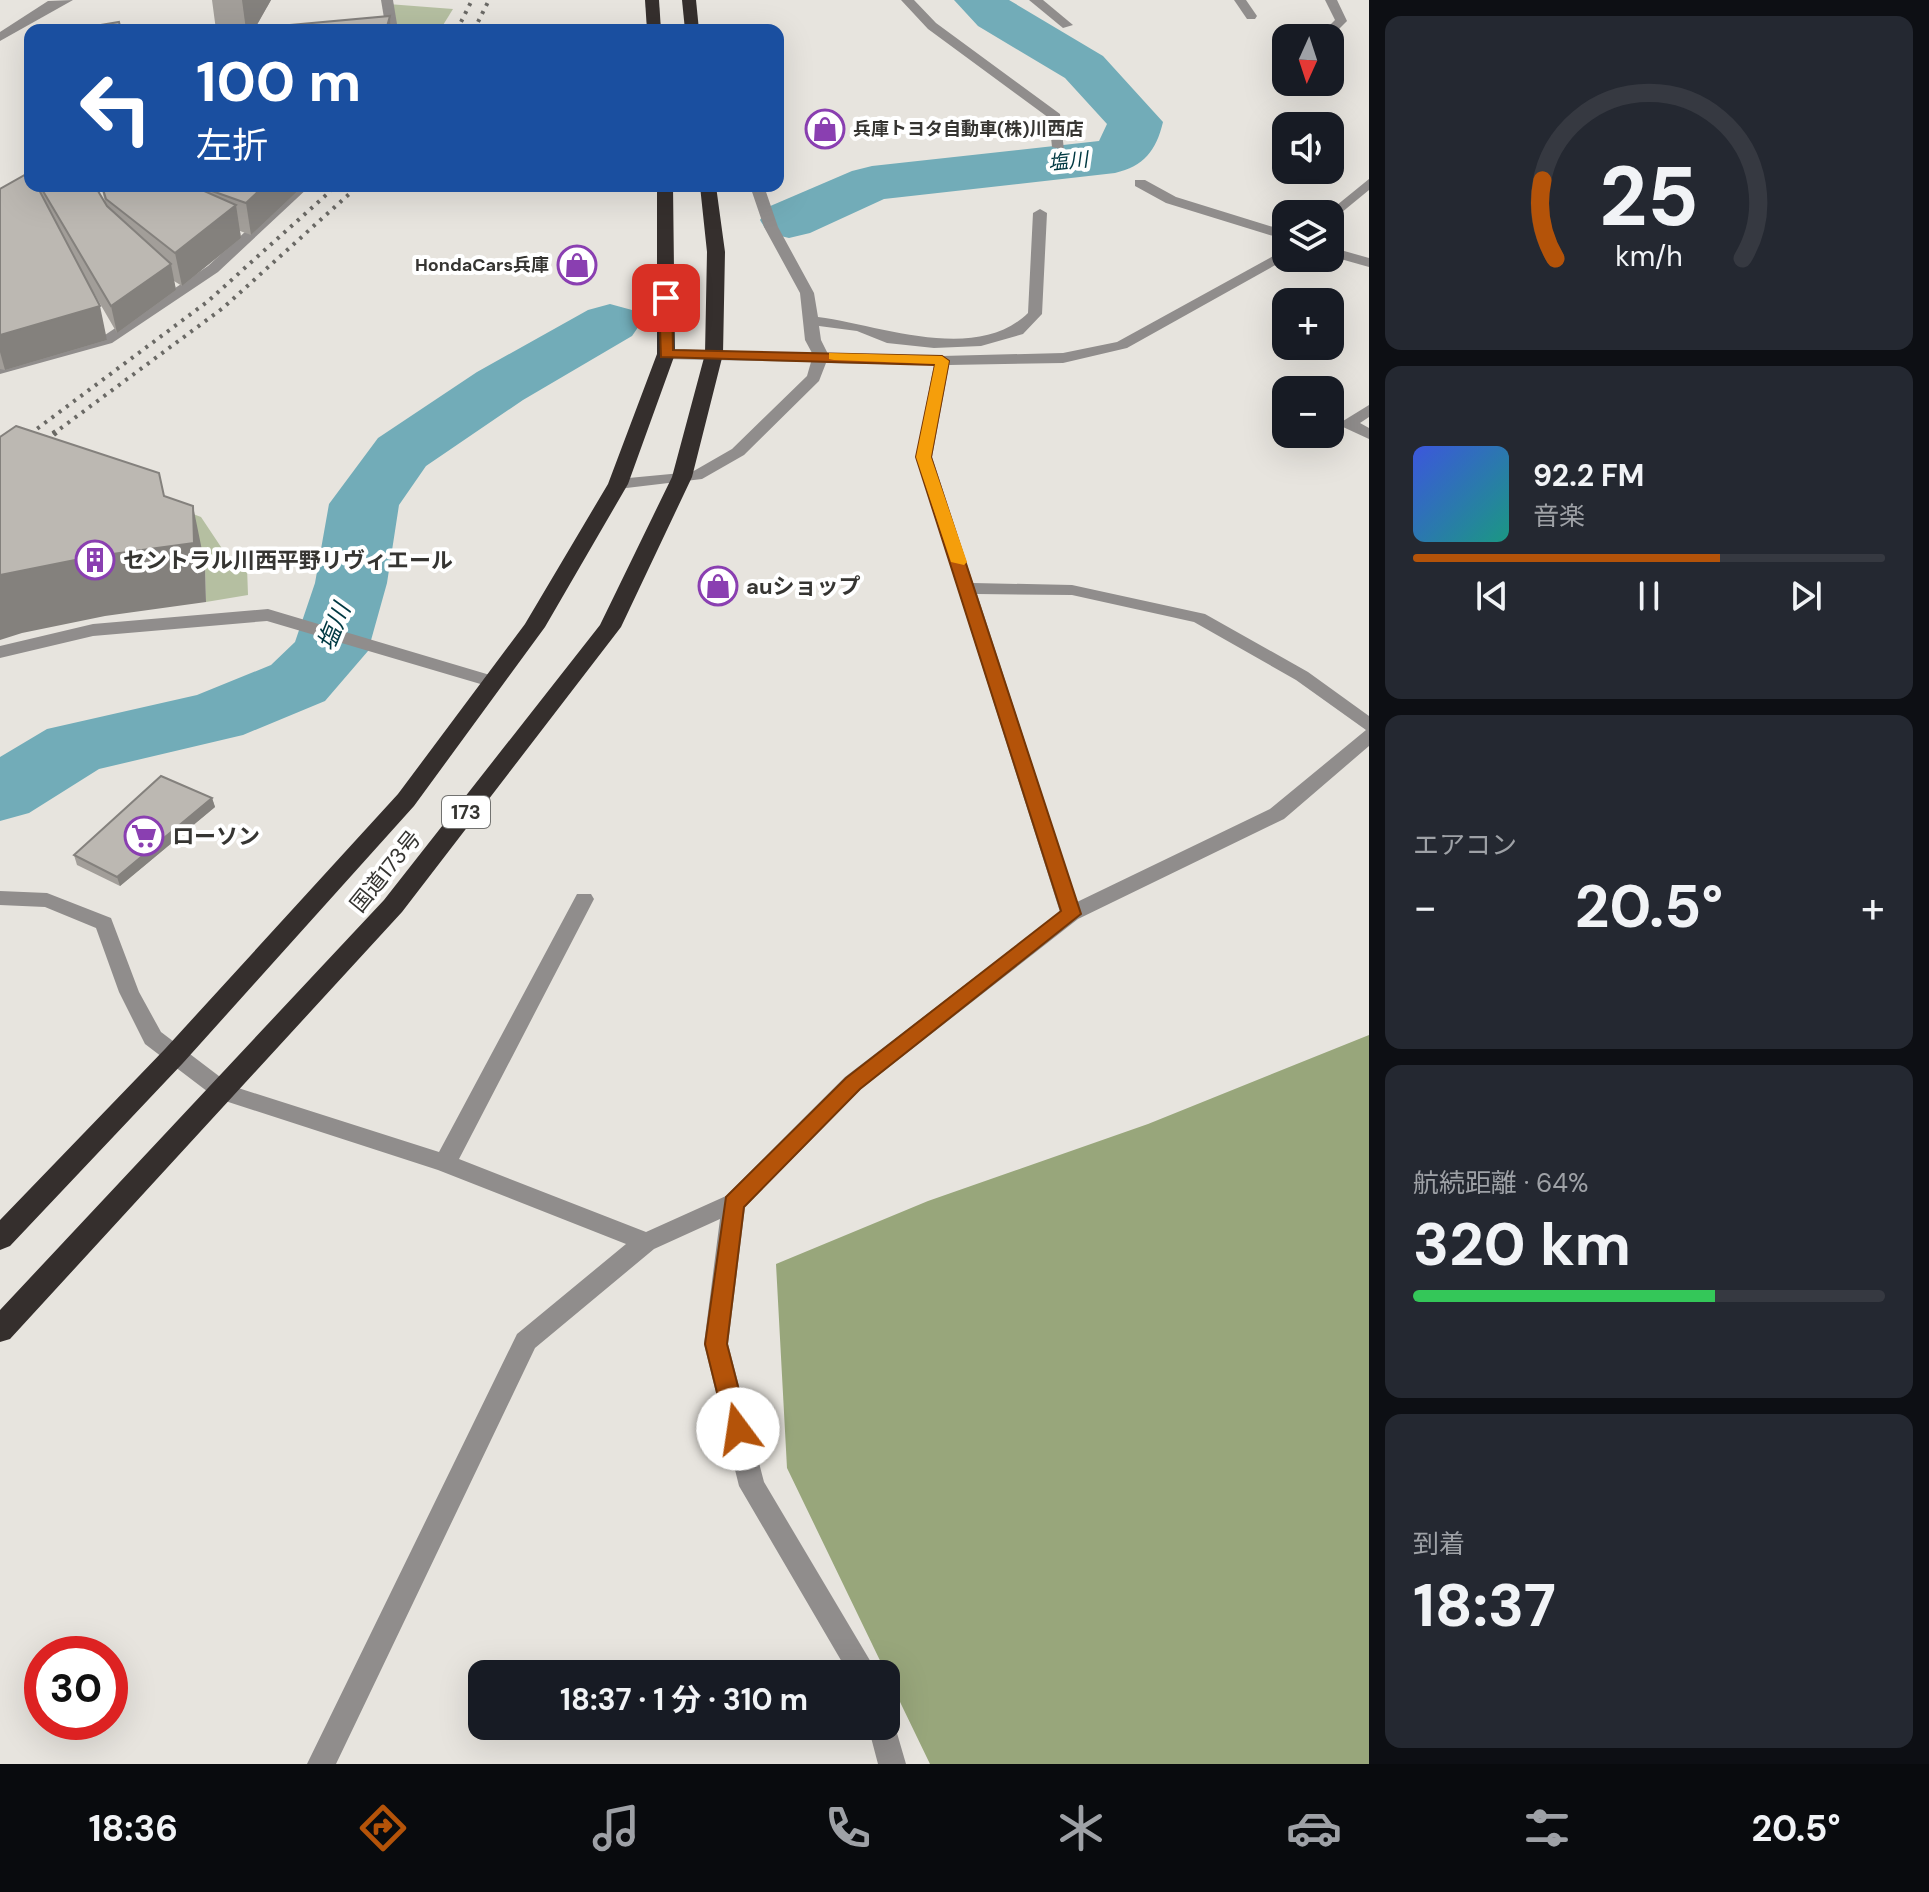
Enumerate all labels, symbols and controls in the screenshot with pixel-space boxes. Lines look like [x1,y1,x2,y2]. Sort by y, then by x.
north arrow [1272,24,1344,96]
map controls [1272,24,1344,448]
text: 100 m [196,45,361,118]
icon: left [64,56,168,160]
shop icon: 兵庫トヨタ自動車(株)川西店 [804,108,846,150]
button: sound [1272,112,1344,184]
place label: 兵庫トヨタ自動車(株)川西店 [853,117,1084,141]
text: 左折 [196,122,268,169]
text: 25 [1599,141,1699,250]
water label: 塩川 [1047,146,1091,176]
button: layers [1272,200,1344,272]
text: km/h [1615,238,1683,275]
shop icon: HondaCars兵庫 [556,244,598,286]
place label: HondaCars兵庫 [415,253,549,277]
pin [632,264,700,332]
icon: arrive [644,276,688,320]
button: + [1272,288,1344,360]
button: − [1272,376,1344,448]
text: 92.2 FM [1533,456,1644,495]
text: 音楽 [1533,499,1585,533]
building icon: セントラル川西平野リヴィエール [74,539,116,581]
place label: セントラル川西平野リヴィエール [123,546,453,575]
shop icon: auショップ [697,565,739,607]
place label: auショップ [746,572,860,601]
icon: previous [1470,574,1514,618]
icon: pause [1627,574,1671,618]
icon: next [1784,574,1828,618]
water label: 塩川 [310,596,358,655]
road number: 173 [442,796,490,828]
supermarket icon: ローソン [123,815,165,857]
place label: ローソン [172,822,260,851]
street label: 国道173号 [344,824,427,918]
text: エアコン [1413,828,1517,862]
text: 20.5° [1575,867,1723,946]
text: − [1413,878,1437,936]
text: + [1861,878,1885,936]
text: 航続距離 · 64% [1413,1166,1588,1200]
text: 320 km [1413,1205,1631,1284]
position arrow [696,1387,780,1471]
text: 到着 [1413,1527,1465,1561]
text: 18:37 [1413,1566,1556,1645]
speed limit sign: 30 [24,1636,128,1740]
text: 18:37 · 1 分 · 310 m [560,1680,808,1719]
icon: directions [355,1800,411,1856]
icon: music [588,1800,644,1856]
icon: phone [820,1800,876,1856]
icon: climate [1053,1800,1109,1856]
icon: car [1286,1800,1342,1856]
icon: filters [1519,1800,1575,1856]
text: 18:36 [88,1805,178,1852]
text: 20.5° [1751,1805,1841,1852]

